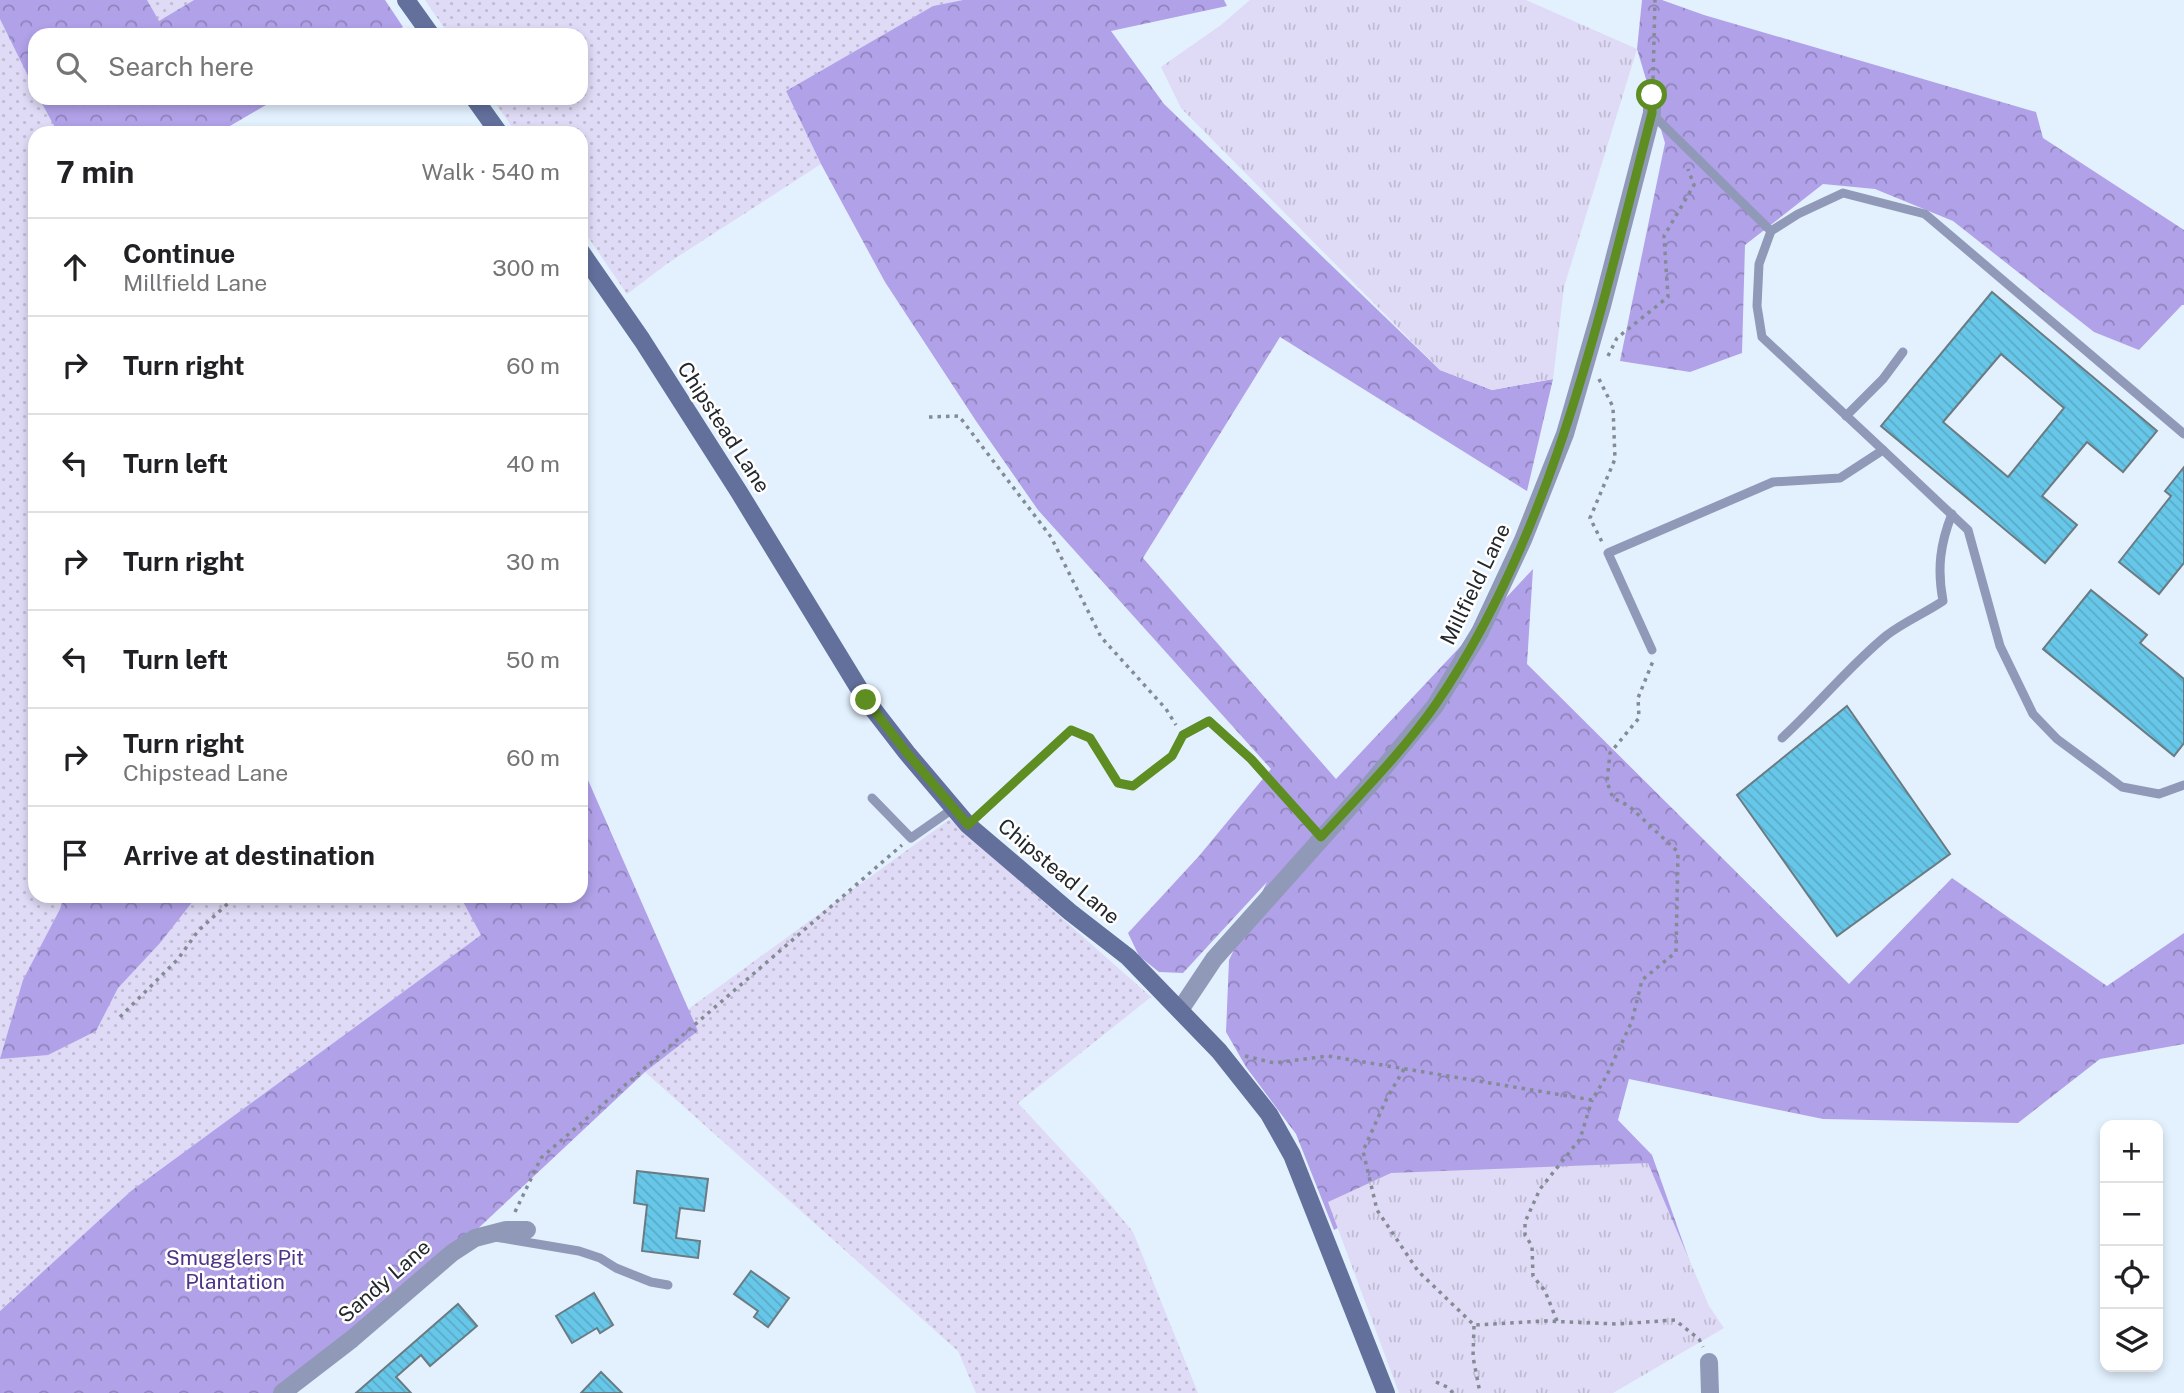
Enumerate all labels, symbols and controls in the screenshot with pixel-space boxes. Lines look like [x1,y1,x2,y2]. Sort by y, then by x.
search box [28,28,588,105]
icon: search [52,48,90,86]
text: Search here [108,51,254,82]
route start [1636,79,1667,110]
text: 7 min [56,154,134,190]
text: Walk · 540 m [422,158,560,185]
text: Continue [123,238,235,269]
icon: ahead [56,248,94,286]
text: 300 m [492,254,560,281]
text: Millfield Lane [123,269,267,296]
icon: right [56,346,94,384]
text: Turn right [123,350,245,381]
text: 60 m [506,352,560,379]
street label: Chipstead Lane [672,357,776,497]
icon: left [56,444,94,482]
text: Turn left [123,448,228,479]
text: 40 m [506,450,560,477]
street label: Millfield Lane [1435,519,1515,649]
icon: right [56,542,94,580]
text: Turn right [123,546,245,577]
text: 30 m [506,548,560,575]
icon: left [56,640,94,678]
text: Turn left [123,644,228,675]
text: 50 m [506,646,560,673]
route end [850,684,881,715]
text: Turn right [123,728,245,759]
icon: right [56,738,94,776]
text: 60 m [506,744,560,771]
text: Chipstead Lane [123,759,288,786]
street label: Chipstead Lane [993,813,1125,929]
icon: arrive [56,836,94,874]
text: Arrive at destination [123,840,375,871]
map controls [2100,1120,2163,1372]
button: + [2100,1120,2163,1183]
button: − [2100,1183,2163,1246]
street label: Sandy Lane [333,1234,435,1328]
park label: Smugglers Pit Plantation [166,1245,304,1294]
button: locate [2100,1246,2163,1309]
button: layers [2100,1309,2163,1372]

